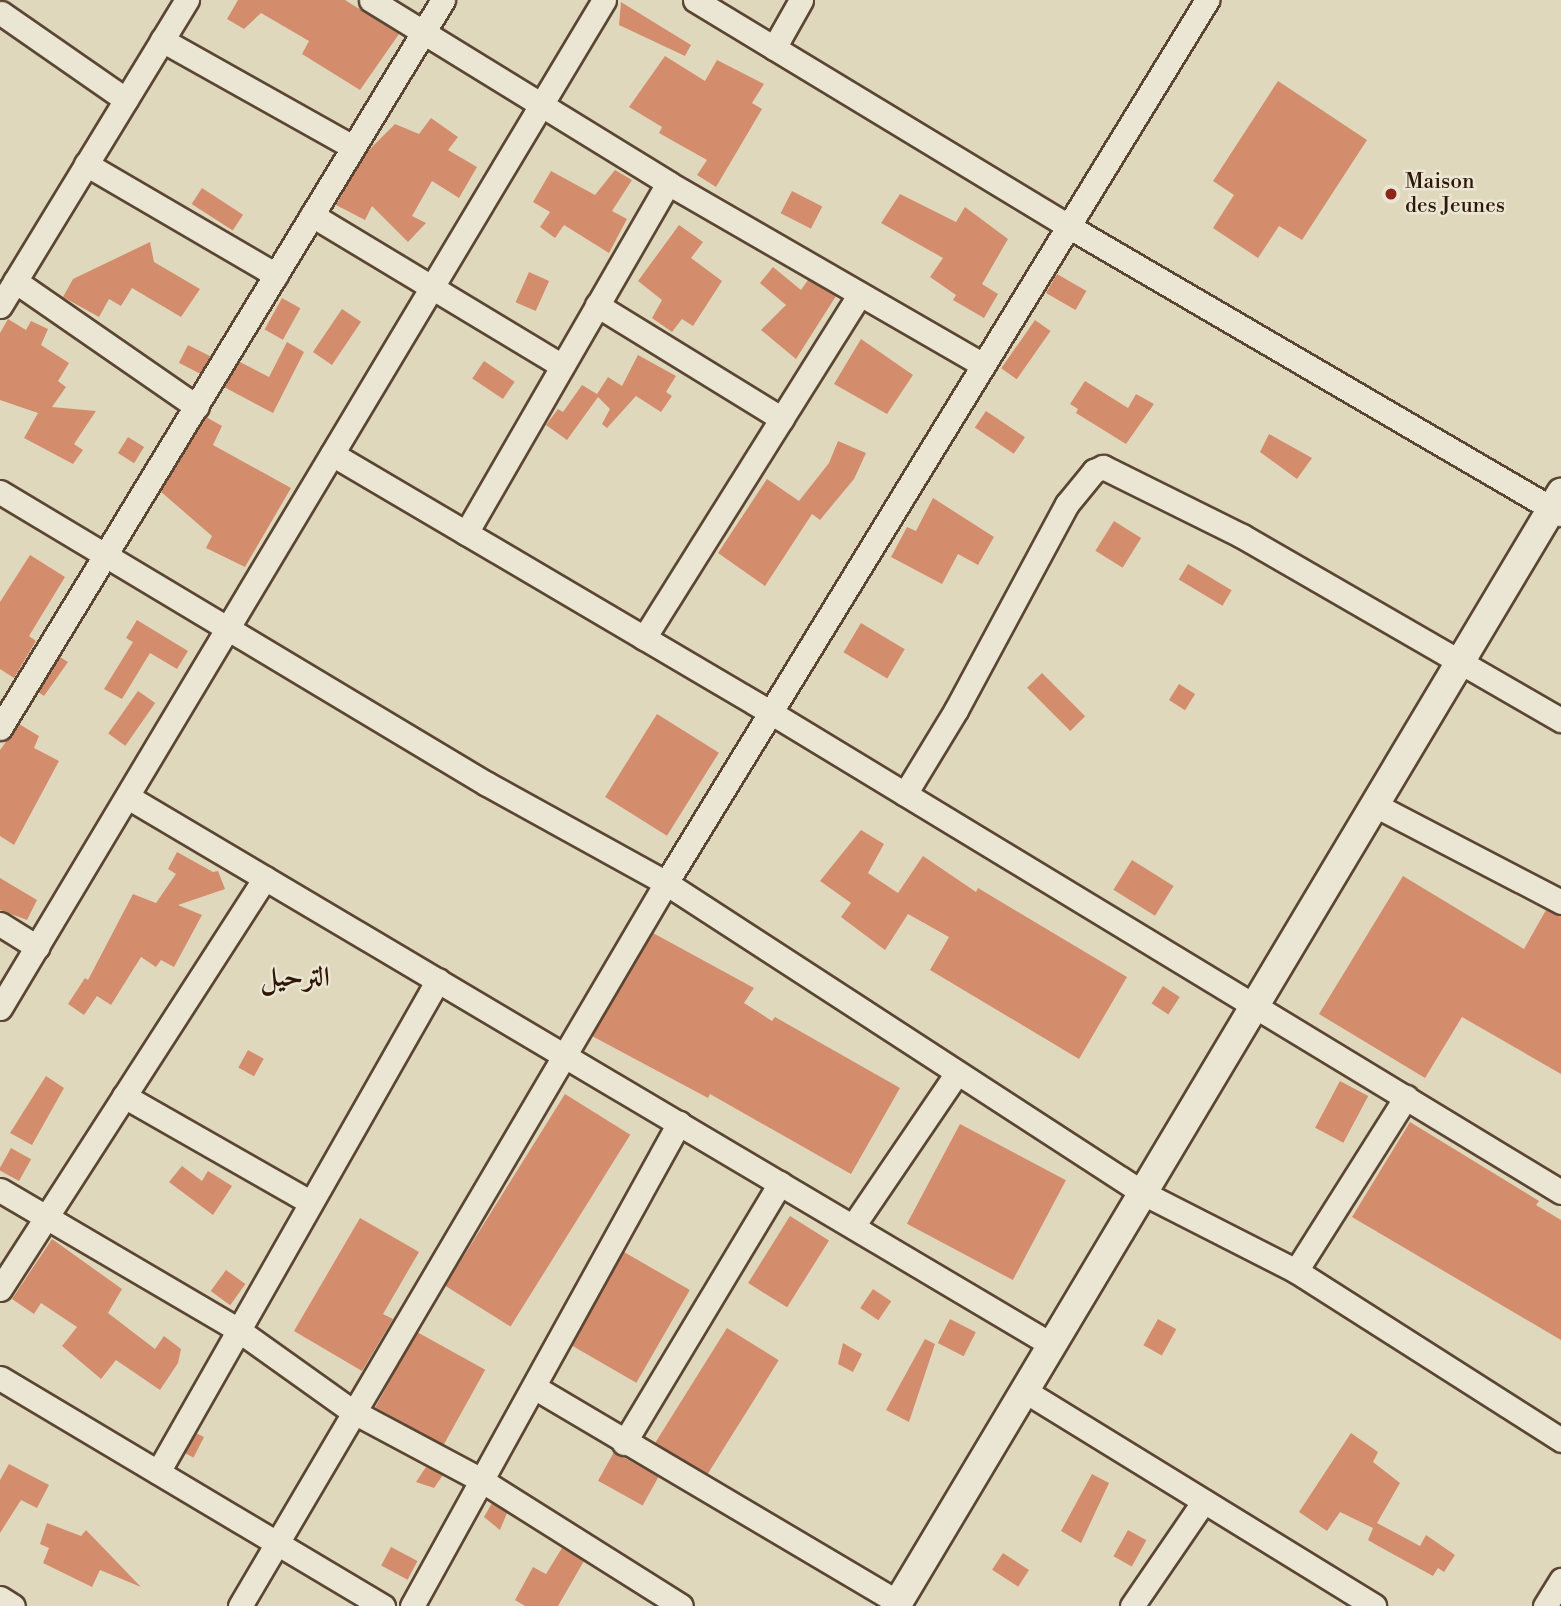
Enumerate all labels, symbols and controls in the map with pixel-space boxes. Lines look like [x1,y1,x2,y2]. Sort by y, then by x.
place label: Maison des Jeunes [1405,169,1505,219]
marker: Maison des Jeunes [1383,186,1399,202]
district label: الترحيل [260,961,330,995]

